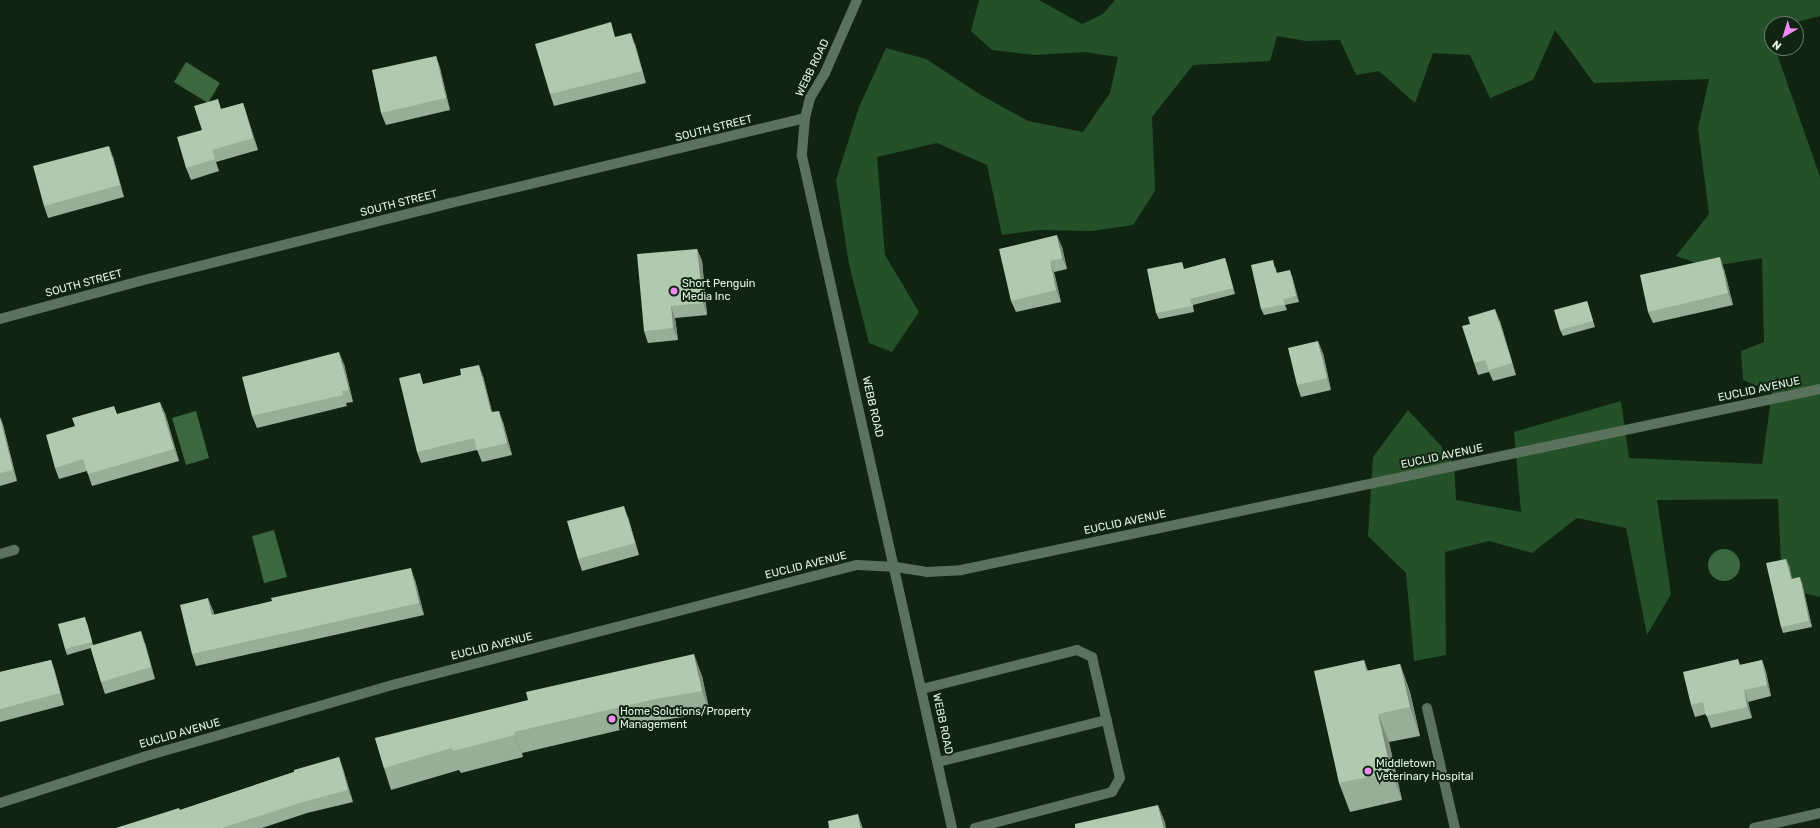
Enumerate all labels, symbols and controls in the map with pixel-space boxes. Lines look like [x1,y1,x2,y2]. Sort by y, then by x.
north arrow [1764,16,1804,56]
street label: WEBB ROAD [793,37,833,99]
text: N [1770,38,1784,53]
street label: SOUTH STREET [674,113,754,145]
street label: SOUTH STREET [359,188,439,220]
street label: SOUTH STREET [44,267,124,301]
place label: Short Penguin Media Inc [682,278,755,304]
marker: Short Penguin Media Inc [669,286,679,296]
street label: WEBB ROAD [859,375,885,439]
street label: EUCLID AVENUE [1717,375,1801,405]
street label: EUCLID AVENUE [1400,442,1484,472]
street label: EUCLID AVENUE [1083,508,1167,538]
street label: EUCLID AVENUE [764,549,848,583]
street label: EUCLID AVENUE [450,630,534,664]
street label: WEBB ROAD [929,692,955,756]
place label: Home Solutions/Property Management [620,706,751,732]
marker: Home Solutions/Property Management [607,714,617,724]
street label: EUCLID AVENUE [138,716,222,752]
place label: Middletown Veterinary Hospital [1376,758,1474,784]
marker: Middletown Veterinary Hospital [1363,766,1373,776]

